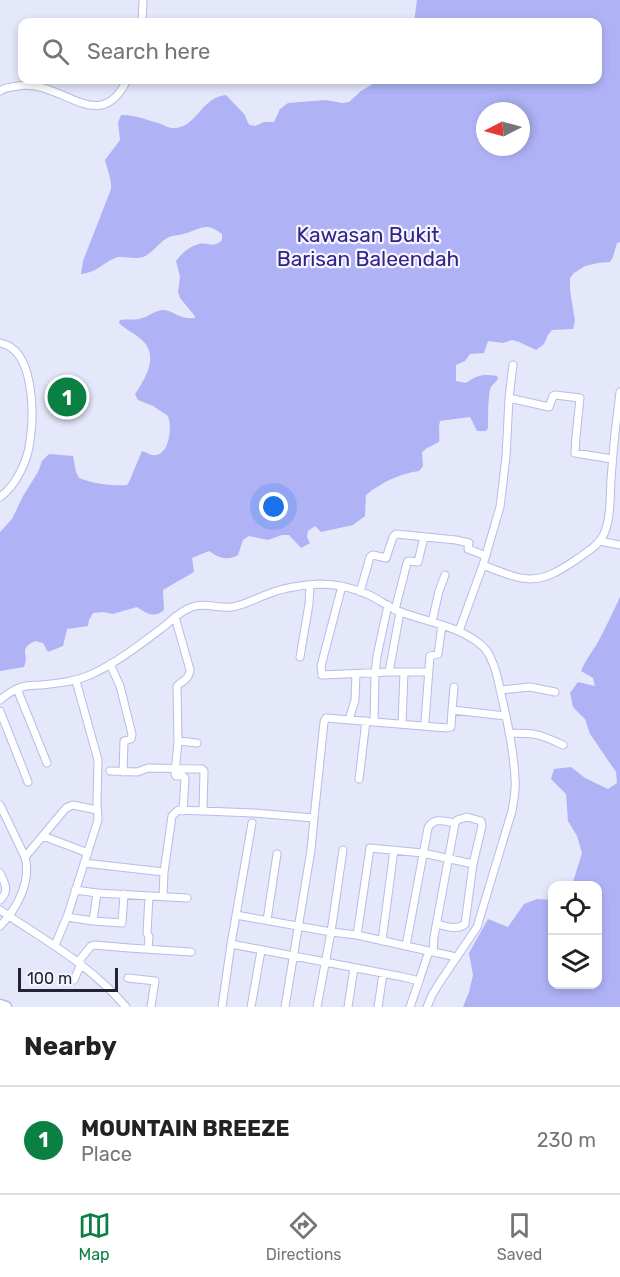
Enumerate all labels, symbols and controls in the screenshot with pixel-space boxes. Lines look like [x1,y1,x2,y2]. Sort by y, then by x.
search box [18,18,602,84]
icon: search [39,35,72,68]
text: Search here [87,38,210,65]
north arrow [476,102,530,156]
park label: Kawasan Bukit Barisan Baleendah [277,222,459,271]
pin: 1 [48,374,86,420]
your location [259,492,288,521]
map controls [548,881,602,989]
button: locate [548,881,602,935]
button: layers [548,935,602,989]
scale bar [18,965,118,992]
text: 100 m [27,969,72,988]
text: Nearby [24,1031,117,1062]
text: MOUNTAIN BREEZE [81,1115,290,1142]
text: 1 [39,1128,48,1152]
text: 230 m [537,1128,596,1152]
text: Place [81,1142,132,1166]
tab: Map [78,1209,111,1264]
tab: Directions [266,1209,342,1264]
tab: Saved [497,1209,542,1264]

